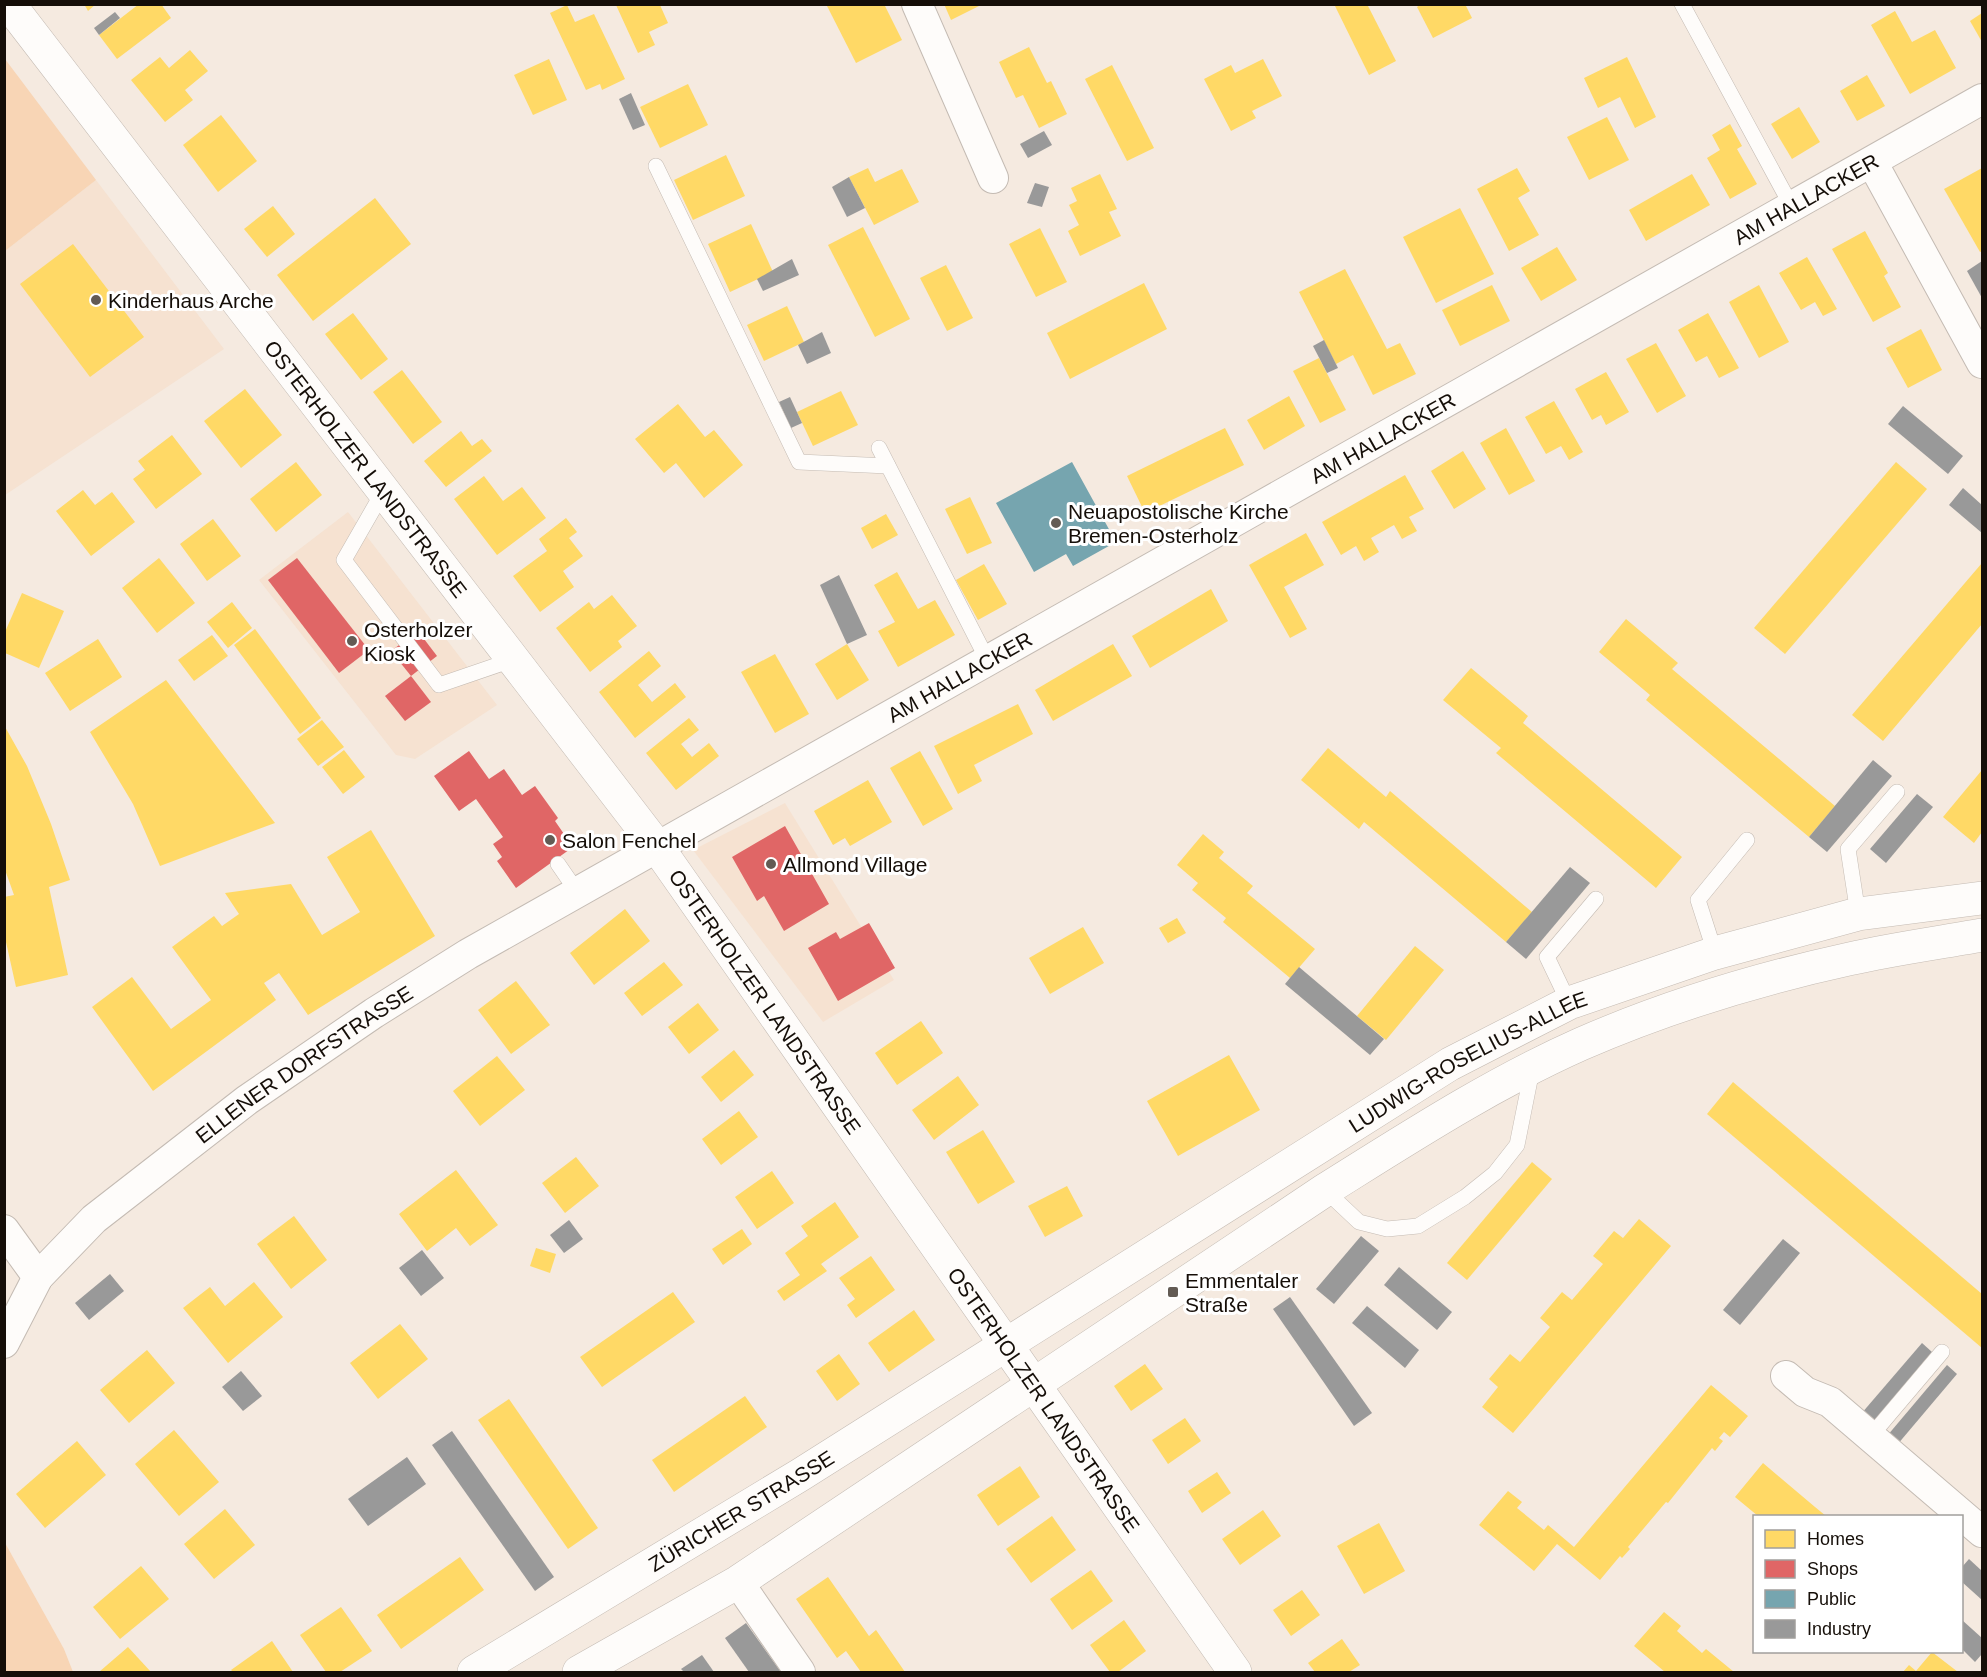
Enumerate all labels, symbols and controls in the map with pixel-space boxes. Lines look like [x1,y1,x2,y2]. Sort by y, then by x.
street label: AM HALLACKER [1729,149,1882,248]
place label: Kinderhaus Arche [108,289,274,312]
marker: Kinderhaus Arche [89,293,103,307]
street label: OSTERHOLZER LANDSTRASSE [260,336,472,601]
street label: AM HALLACKER [1306,388,1459,487]
place label: Neuapostolische Kirche Bremen-Osterholz [1068,500,1289,547]
marker: Neuapostolische Kirche Bremen-Osterholz [1049,516,1063,530]
place label: Osterholzer Kiosk [364,618,473,665]
street label: AM HALLACKER [883,627,1036,726]
marker: Osterholzer Kiosk [345,634,359,648]
place label: Salon Fenchel [562,829,696,852]
marker: Salon Fenchel [543,833,557,847]
place label: Allmond Village [783,853,927,876]
marker: Allmond Village [764,857,778,871]
street label: OSTERHOLZER LANDSTRASSE [665,865,866,1138]
street label: ELLENER DORFSTRASSE [191,980,417,1147]
street label: LUDWIG-ROSELIUS-ALLEE [1344,986,1590,1137]
street label: OSTERHOLZER LANDSTRASSE [944,1263,1145,1536]
place label: Emmentaler Straße [1185,1269,1298,1316]
marker: Emmentaler Straße [1166,1285,1180,1299]
street label: ZÜRICHER STRASSE [644,1445,838,1575]
legend [1753,1515,1963,1653]
text: Homes [1807,1529,1864,1549]
text: Shops [1807,1559,1858,1579]
text: Public [1807,1589,1856,1609]
text: Industry [1807,1619,1871,1639]

